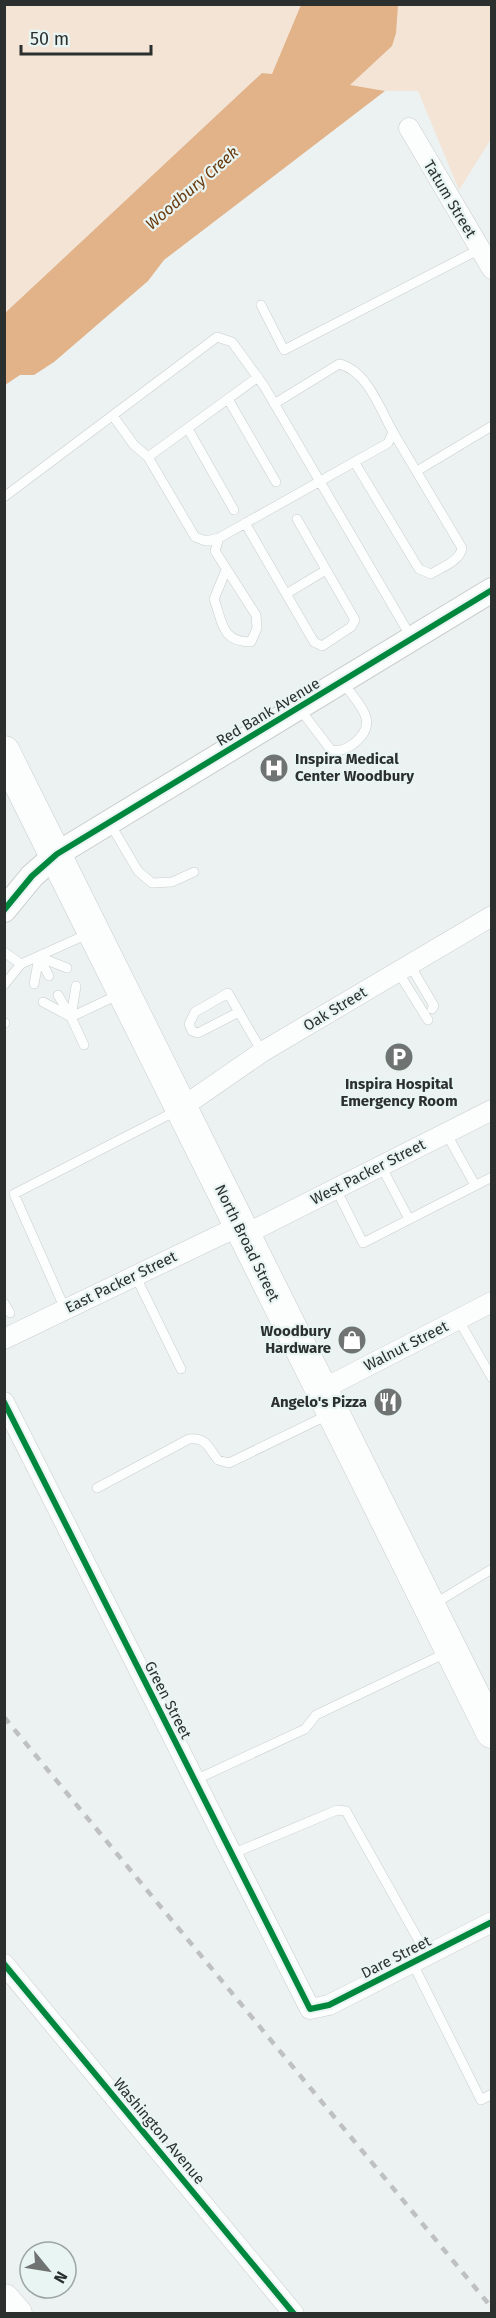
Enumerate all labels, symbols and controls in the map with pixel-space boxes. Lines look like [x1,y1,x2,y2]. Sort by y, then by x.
scale bar [21,18,152,56]
text: 50 m [30,28,69,50]
water label: Woodbury Creek [142,142,243,233]
street label: Tatum Street [420,157,480,241]
street label: Red Bank Avenue [213,674,323,750]
place label: Inspira Medical Center Woodbury [295,750,414,785]
hospital icon: Inspira Medical Center Woodbury [258,752,290,784]
street label: Oak Street [300,983,370,1035]
parking icon: Inspira Hospital Emergency Room [383,1041,415,1073]
place label: Inspira Hospital Emergency Room [340,1075,458,1110]
street label: West Packer Street [308,1135,429,1209]
street label: North Broad Street [211,1182,283,1305]
street label: East Packer Street [62,1247,180,1317]
street label: Walnut Street [361,1317,452,1375]
place label: Woodbury Hardware [261,1322,331,1357]
shop icon: Woodbury Hardware [336,1324,368,1356]
restaurant icon: Angelo's Pizza [372,1386,404,1418]
place label: Angelo's Pizza [270,1393,367,1411]
street label: Green Street [141,1658,195,1742]
street label: Dare Street [358,1931,434,1982]
street label: Washington Avenue [109,2074,209,2188]
north arrow [18,2240,78,2300]
text: N [50,2268,71,2287]

